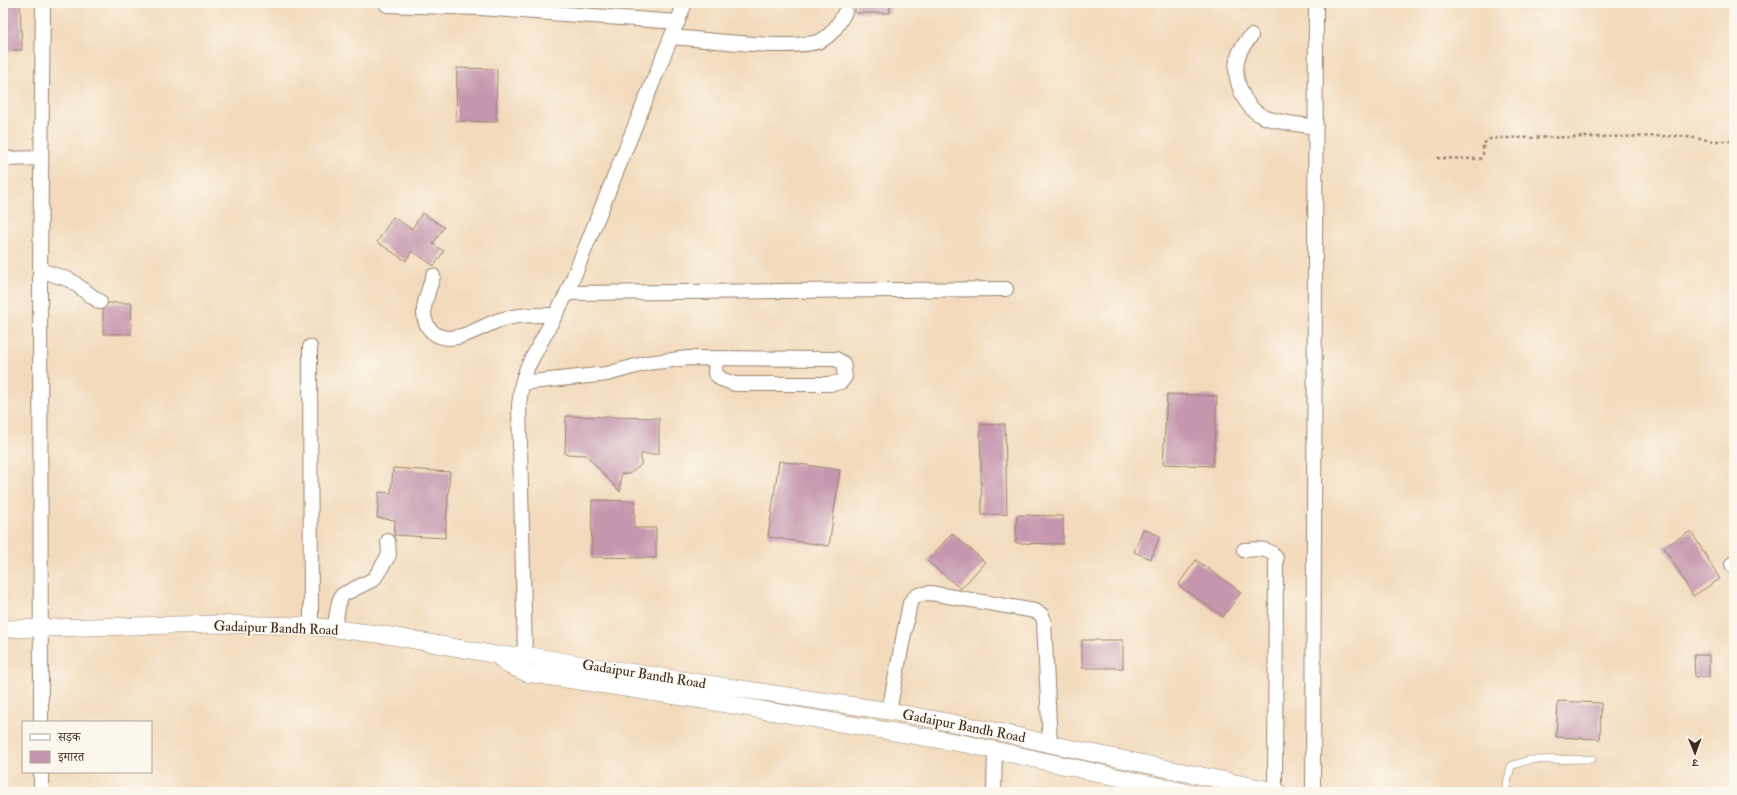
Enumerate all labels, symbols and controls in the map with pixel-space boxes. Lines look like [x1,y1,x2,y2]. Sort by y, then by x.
street label: Gadaipur Bandh Road [213,617,339,640]
street label: Gadaipur Bandh Road [581,656,707,693]
street label: Gadaipur Bandh Road [901,706,1027,747]
legend [22,721,152,773]
text: सड़क [57,730,82,745]
north arrow [1675,733,1715,773]
text: इमारत [57,750,85,765]
text: उ [1691,756,1699,769]

